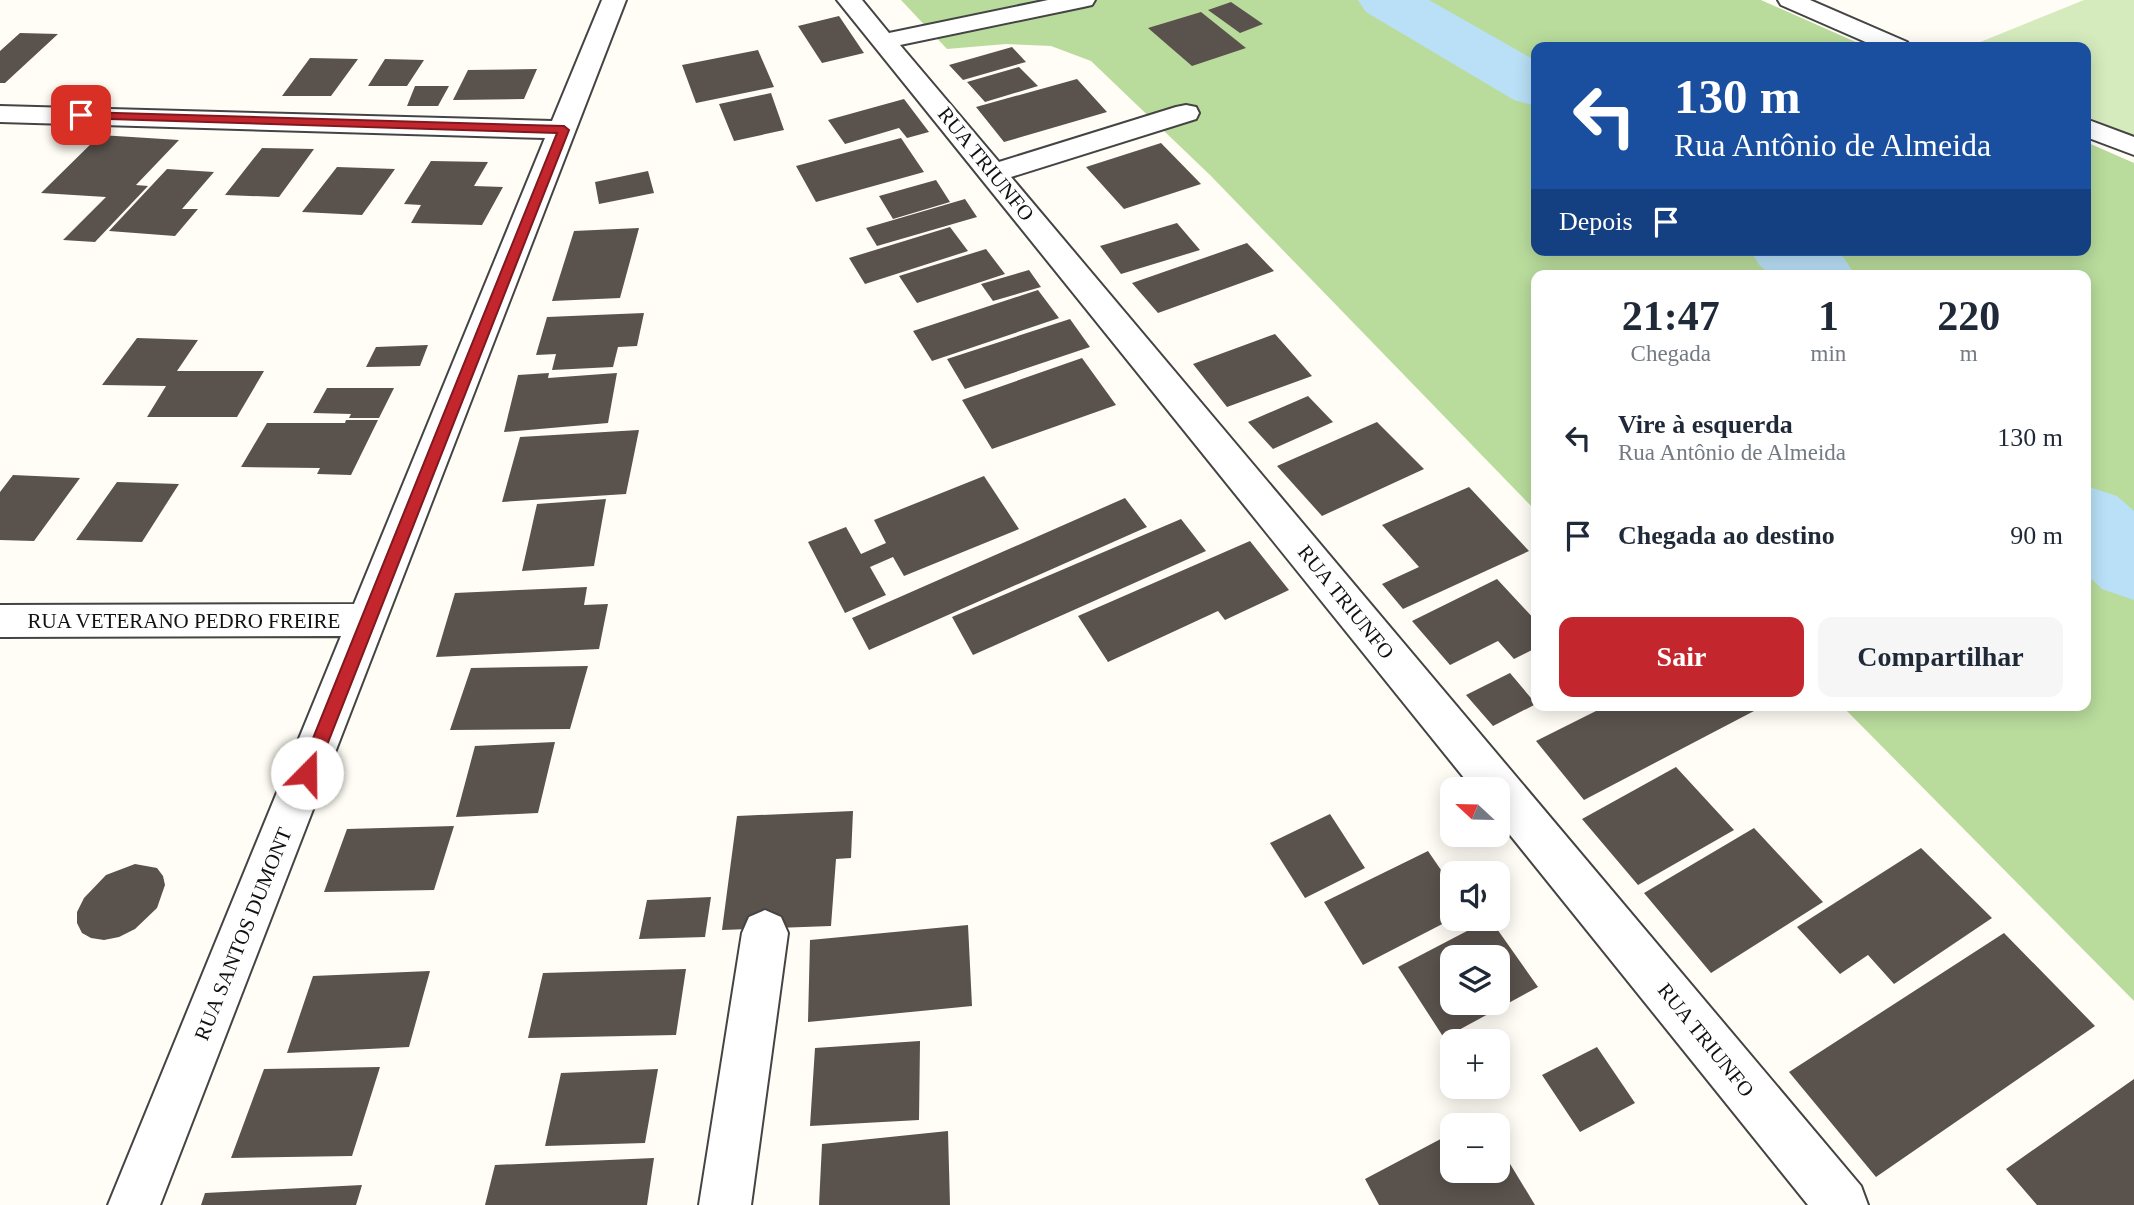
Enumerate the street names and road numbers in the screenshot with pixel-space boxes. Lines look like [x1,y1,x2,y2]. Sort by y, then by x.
street label: RUA TRIUNFO [933,102,1039,226]
street label: RUA TRIUNFO [1293,540,1399,664]
street label: RUA VETERANO PEDRO FREIRE [28,609,340,633]
street label: RUA SANTOS DUMONT [189,824,297,1044]
street label: RUA TRIUNFO [1653,978,1759,1102]

